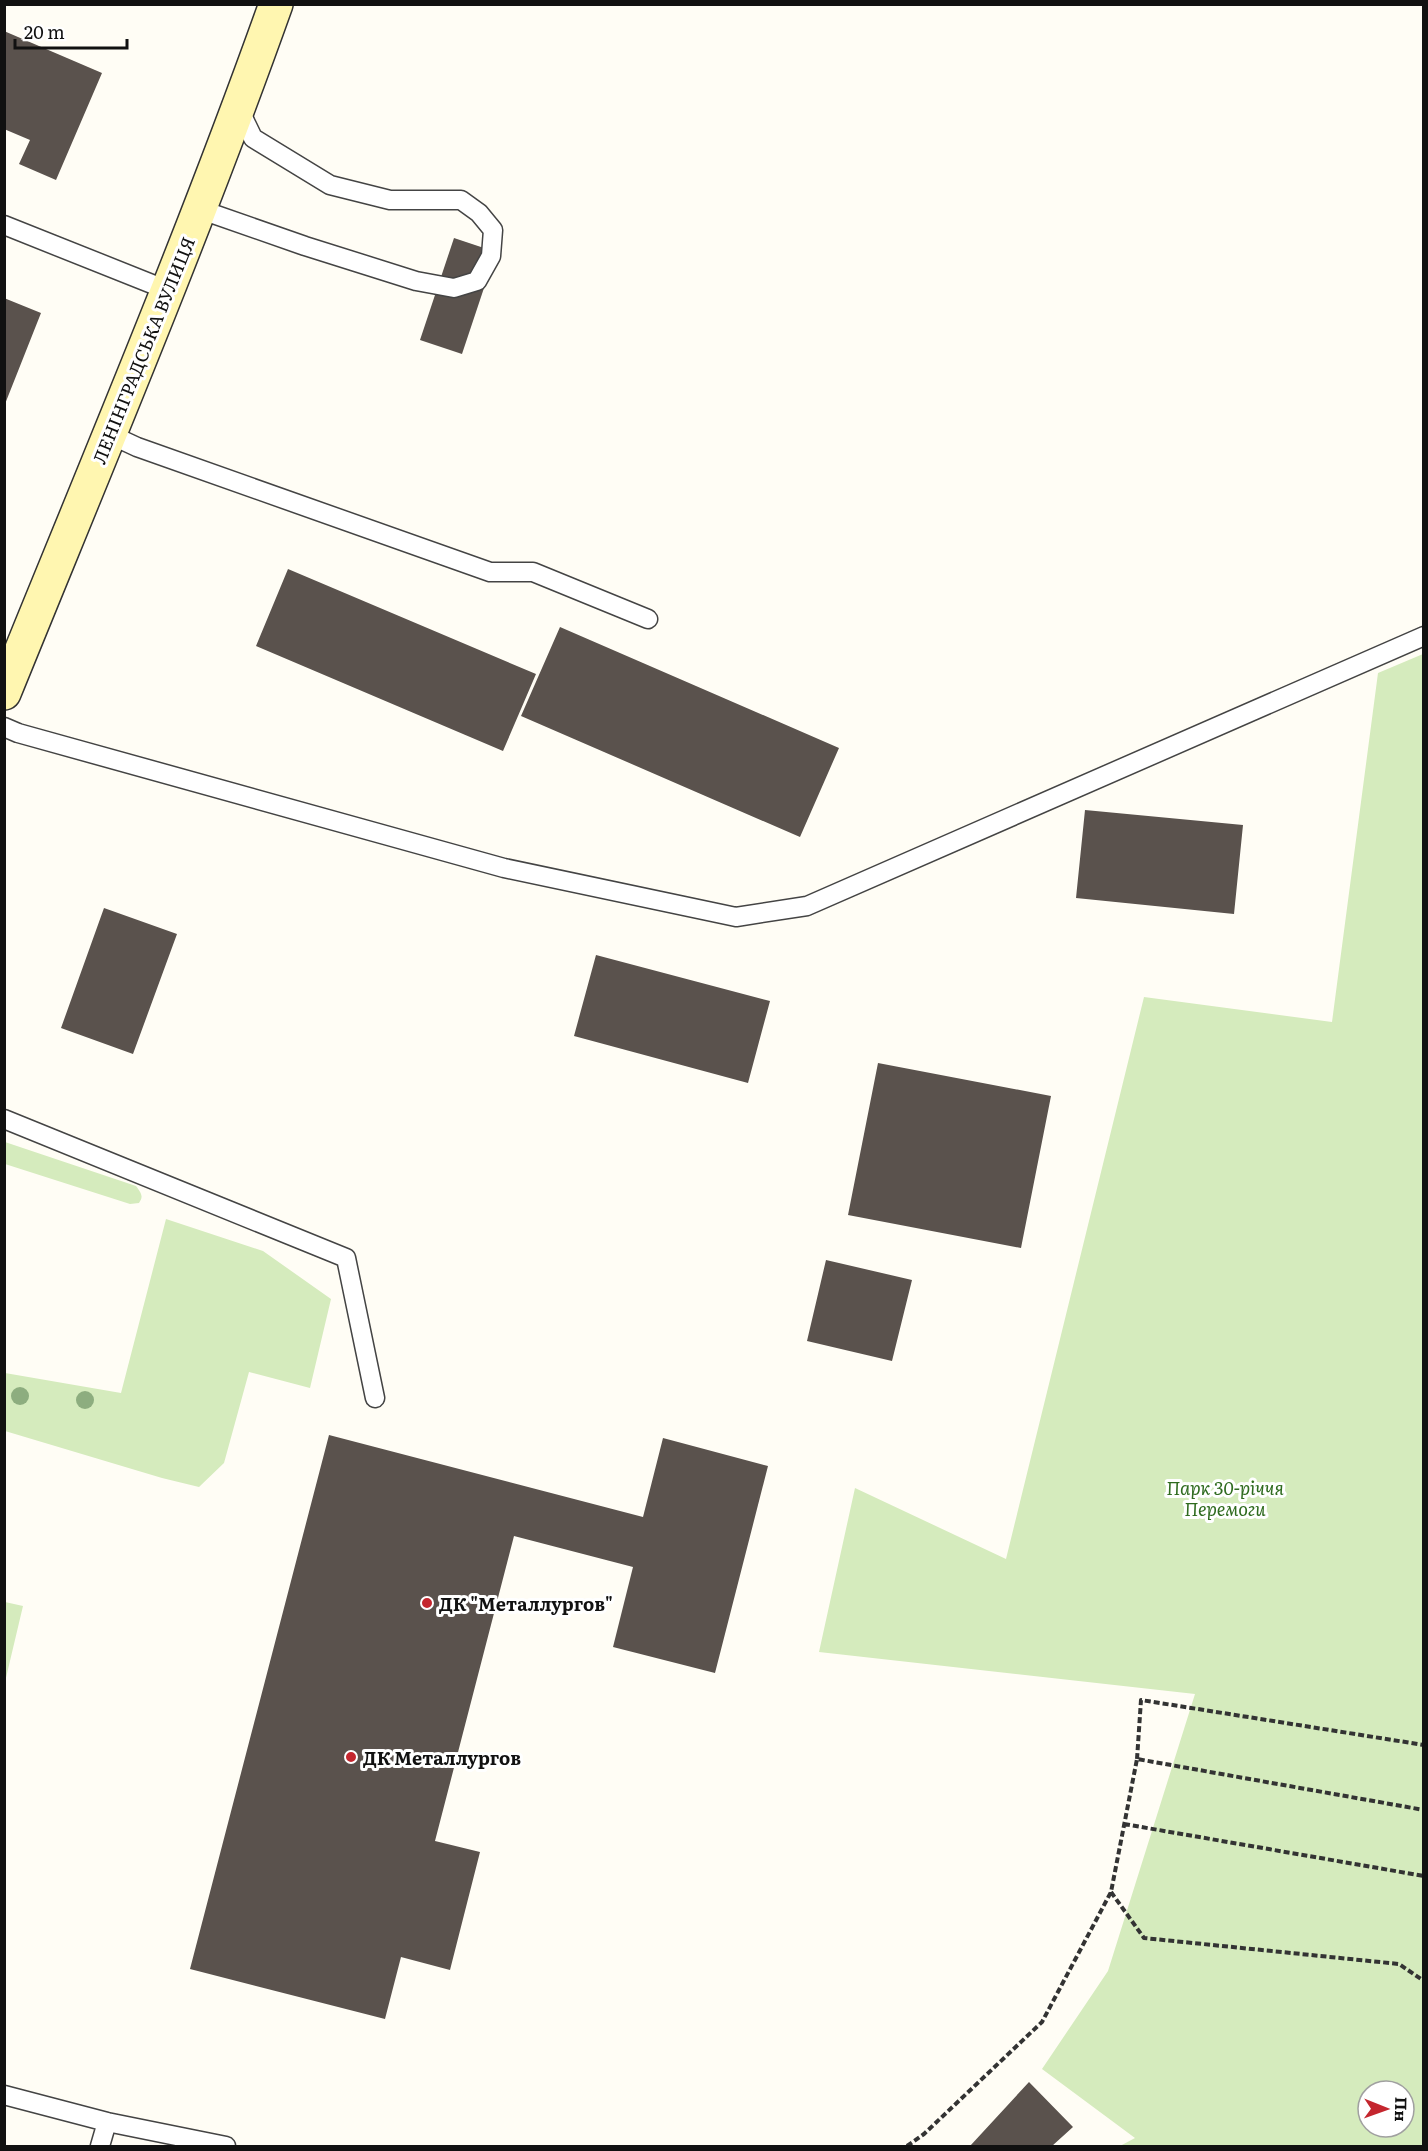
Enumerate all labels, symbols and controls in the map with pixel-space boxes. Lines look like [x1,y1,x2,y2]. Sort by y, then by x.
scale bar [15,12,128,50]
text: 20 m [24,18,65,45]
street label: ЛЕНІНГРАДСЬКА ВУЛИЦЯ [85,232,201,468]
park label: Парк 30-річчя Перемоги [1166,1474,1284,1522]
place label: ДК "Металлургов" [439,1590,613,1617]
marker: ДК "Металлургов" [420,1596,434,1610]
place label: ДК Металлургов [363,1744,521,1771]
marker: ДК Металлургов [344,1750,358,1764]
north arrow [1356,2079,1416,2139]
text: Пн [1390,2097,1414,2122]

